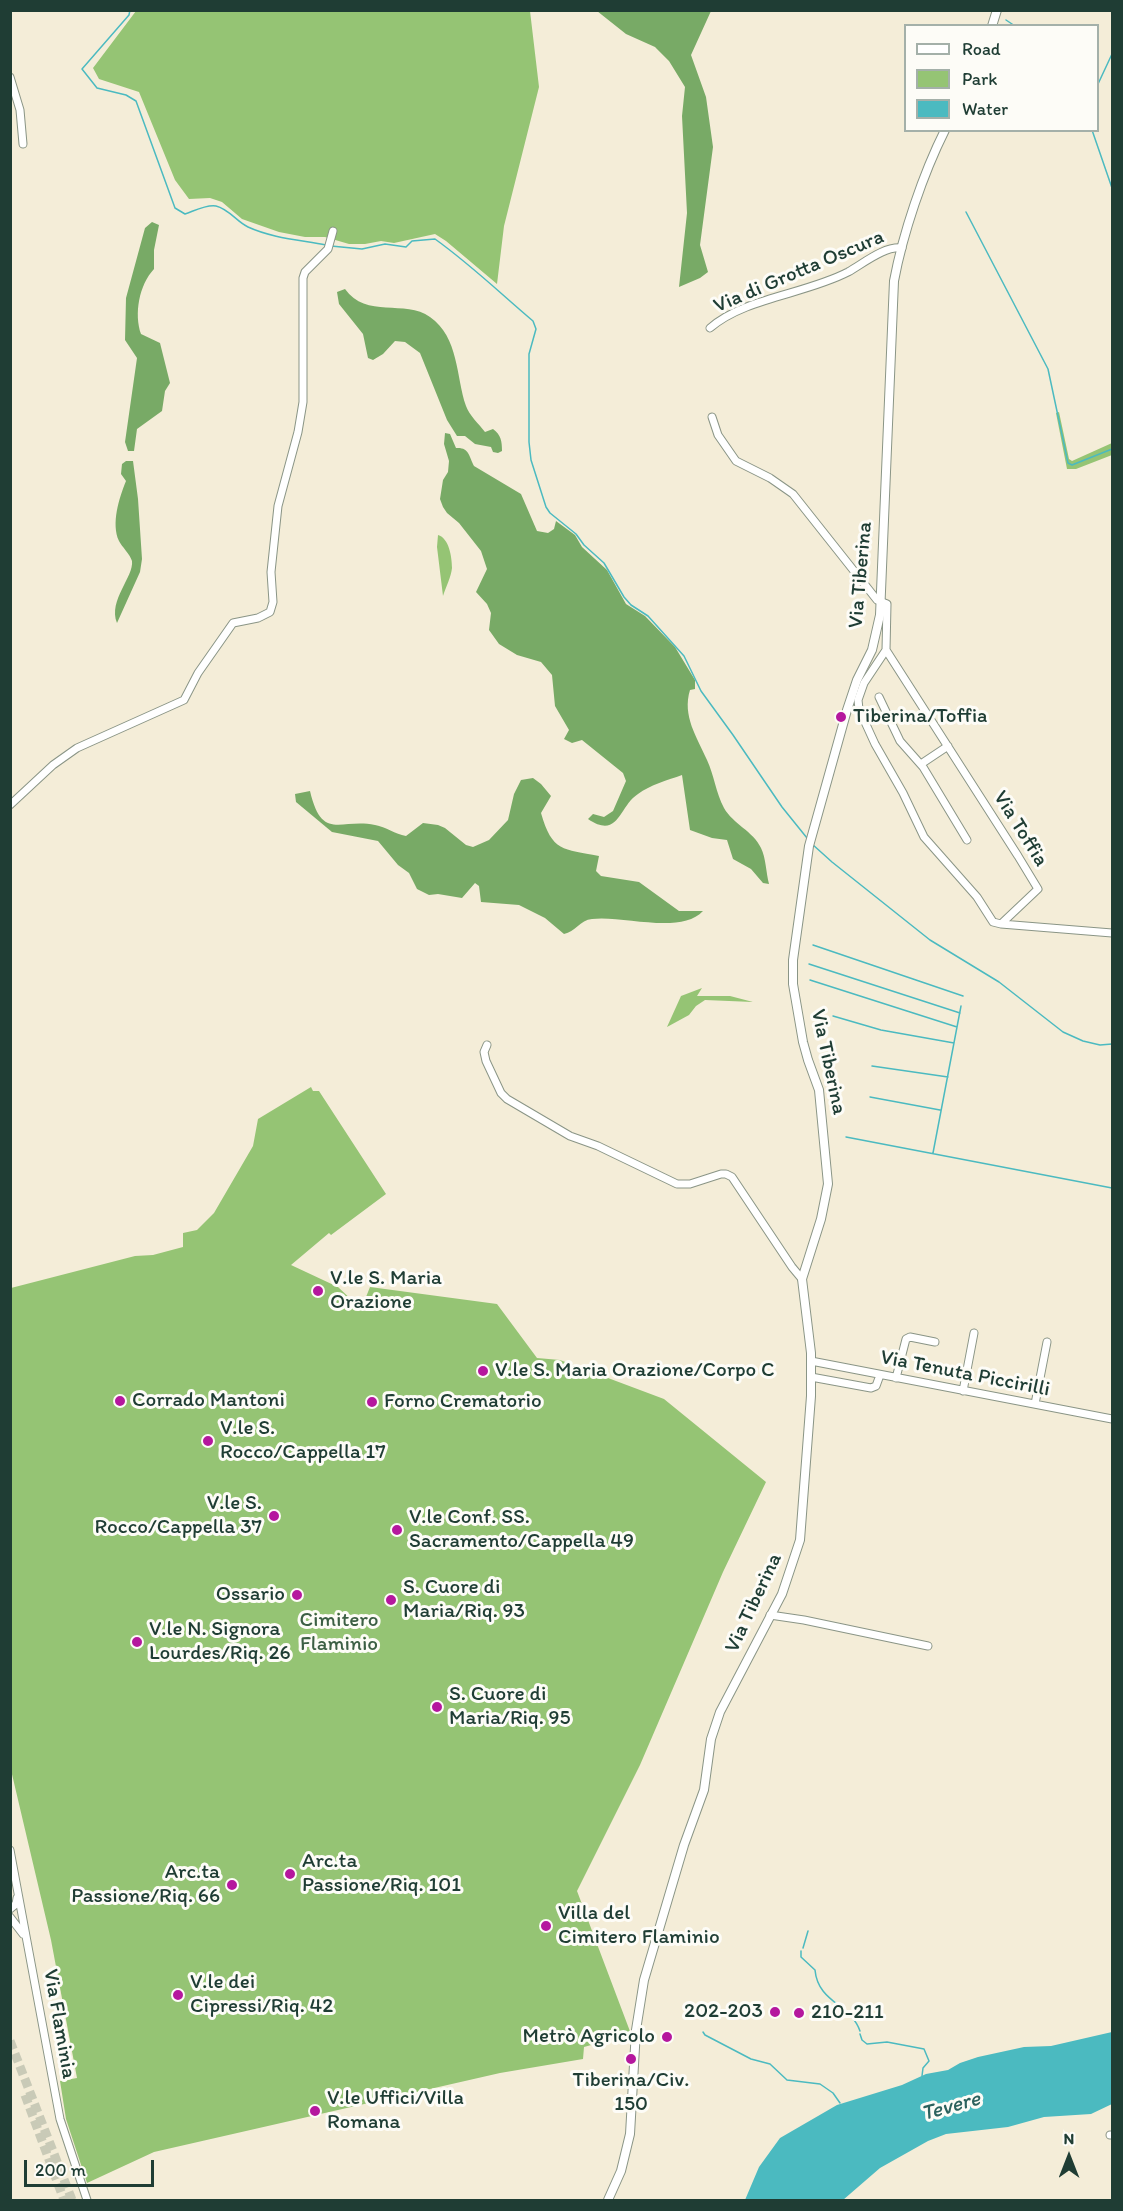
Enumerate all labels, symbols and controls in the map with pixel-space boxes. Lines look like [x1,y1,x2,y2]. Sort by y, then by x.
legend [904,24,1099,132]
text: Road [962,38,1001,60]
text: Park [962,68,997,90]
text: Water [962,98,1008,120]
street label: Via di Grotta Oscura [710,225,888,319]
street label: Via Tiberina [844,521,878,629]
place label: Tiberina/Toffia [853,704,987,730]
marker: Tiberina/Toffia [834,710,848,724]
street label: Via Toffia [987,787,1053,871]
street label: Via Tiberina [805,1007,851,1117]
place label: V.le S. Maria Orazione [330,1266,442,1316]
marker: V.le S. Maria Orazione [311,1284,325,1298]
street label: Via Tenuta Piccirilli [878,1345,1052,1403]
place label: V.le S. Maria Orazione/Corpo C [495,1358,774,1384]
marker: V.le S. Maria Orazione/Corpo C [476,1364,490,1378]
place label: Corrado Mantoni [132,1388,285,1414]
place label: Forno Crematorio [384,1389,542,1415]
marker: Corrado Mantoni [113,1394,127,1408]
marker: Forno Crematorio [365,1395,379,1409]
place label: V.le S. Rocco/Cappella 17 [220,1416,386,1466]
marker: V.le S. Rocco/Cappella 17 [201,1434,215,1448]
place label: V.le S. Rocco/Cappella 37 [95,1491,262,1541]
place label: V.le Conf. SS. Sacramento/Cappella 49 [409,1505,634,1555]
marker: V.le S. Rocco/Cappella 37 [267,1509,281,1523]
marker: V.le Conf. SS. Sacramento/Cappella 49 [390,1523,404,1537]
street label: Via Tiberina [720,1549,788,1657]
place label: S. Cuore di Maria/Riq. 93 [403,1575,525,1625]
place label: Ossario [216,1582,285,1608]
marker: Ossario [290,1588,304,1602]
marker: S. Cuore di Maria/Riq. 93 [384,1593,398,1607]
park label: Cimitero Flaminio [300,1608,378,1658]
place label: V.le N. Signora Lourdes/Riq. 26 [149,1617,291,1667]
marker: V.le N. Signora Lourdes/Riq. 26 [130,1635,144,1649]
place label: S. Cuore di Maria/Riq. 95 [449,1682,571,1732]
marker: S. Cuore di Maria/Riq. 95 [430,1700,444,1714]
place label: Arc.ta Passione/Riq. 101 [302,1849,461,1899]
place label: Arc.ta Passione/Riq. 66 [71,1860,220,1910]
marker: Arc.ta Passione/Riq. 101 [283,1867,297,1881]
marker: Arc.ta Passione/Riq. 66 [225,1878,239,1892]
place label: Villa del Cimitero Flaminio [558,1901,720,1951]
marker: Villa del Cimitero Flaminio [539,1919,553,1933]
street label: Via Flaminia [37,1967,81,2081]
place label: V.le dei Cipressi/Riq. 42 [190,1970,333,2020]
marker: V.le dei Cipressi/Riq. 42 [171,1988,185,2002]
place label: 202-203 [684,1999,763,2025]
place label: 210-211 [811,2000,884,2026]
marker: 202-203 [768,2005,782,2019]
marker: 210-211 [792,2006,806,2020]
place label: Metrò Agricolo [523,2024,655,2050]
marker: Metrò Agricolo [660,2030,674,2044]
marker: Tiberina/Civ. 150 [624,2052,638,2066]
place label: Tiberina/Civ. 150 [573,2068,689,2118]
place label: V.le Uffici/Villa Romana [327,2086,464,2136]
water label: Tevere [918,2086,984,2128]
marker: V.le Uffici/Villa Romana [308,2104,322,2118]
north arrow [1039,2127,1099,2187]
text: N [1064,2129,1074,2148]
scale bar [27,2148,158,2186]
text: 200 m [35,2159,86,2181]

